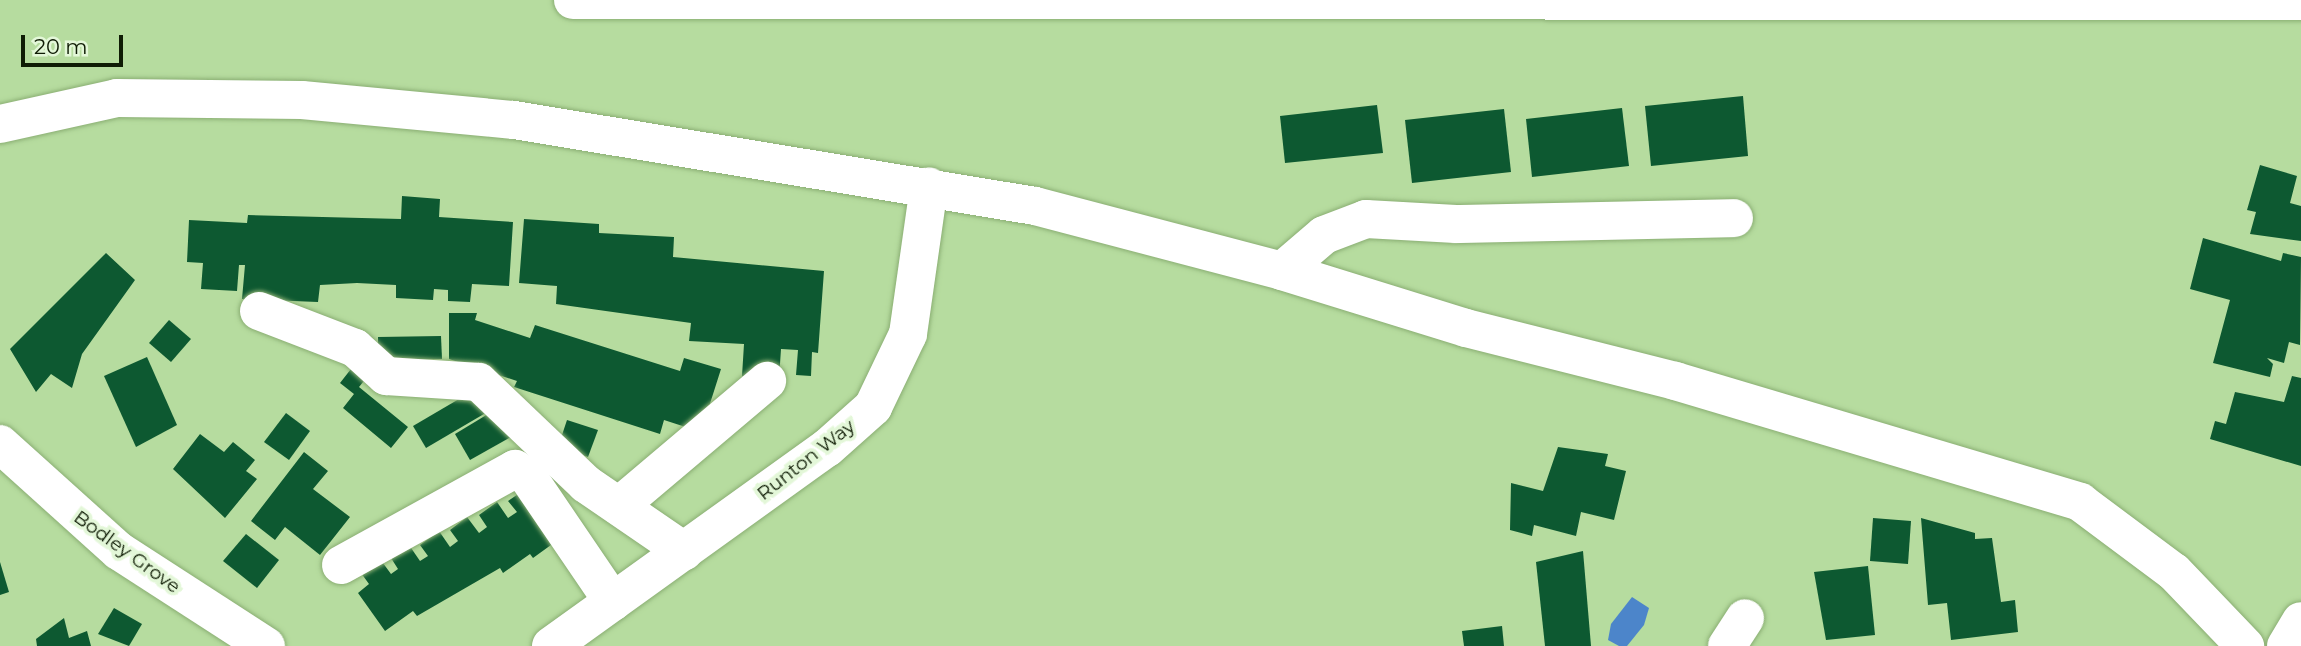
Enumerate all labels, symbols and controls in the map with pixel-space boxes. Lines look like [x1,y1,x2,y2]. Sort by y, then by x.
scale bar [24,21,126,65]
text: 20 m [34,34,88,59]
street label: Runton Way [753,415,859,505]
street label: Bodley Grove [69,506,185,598]

